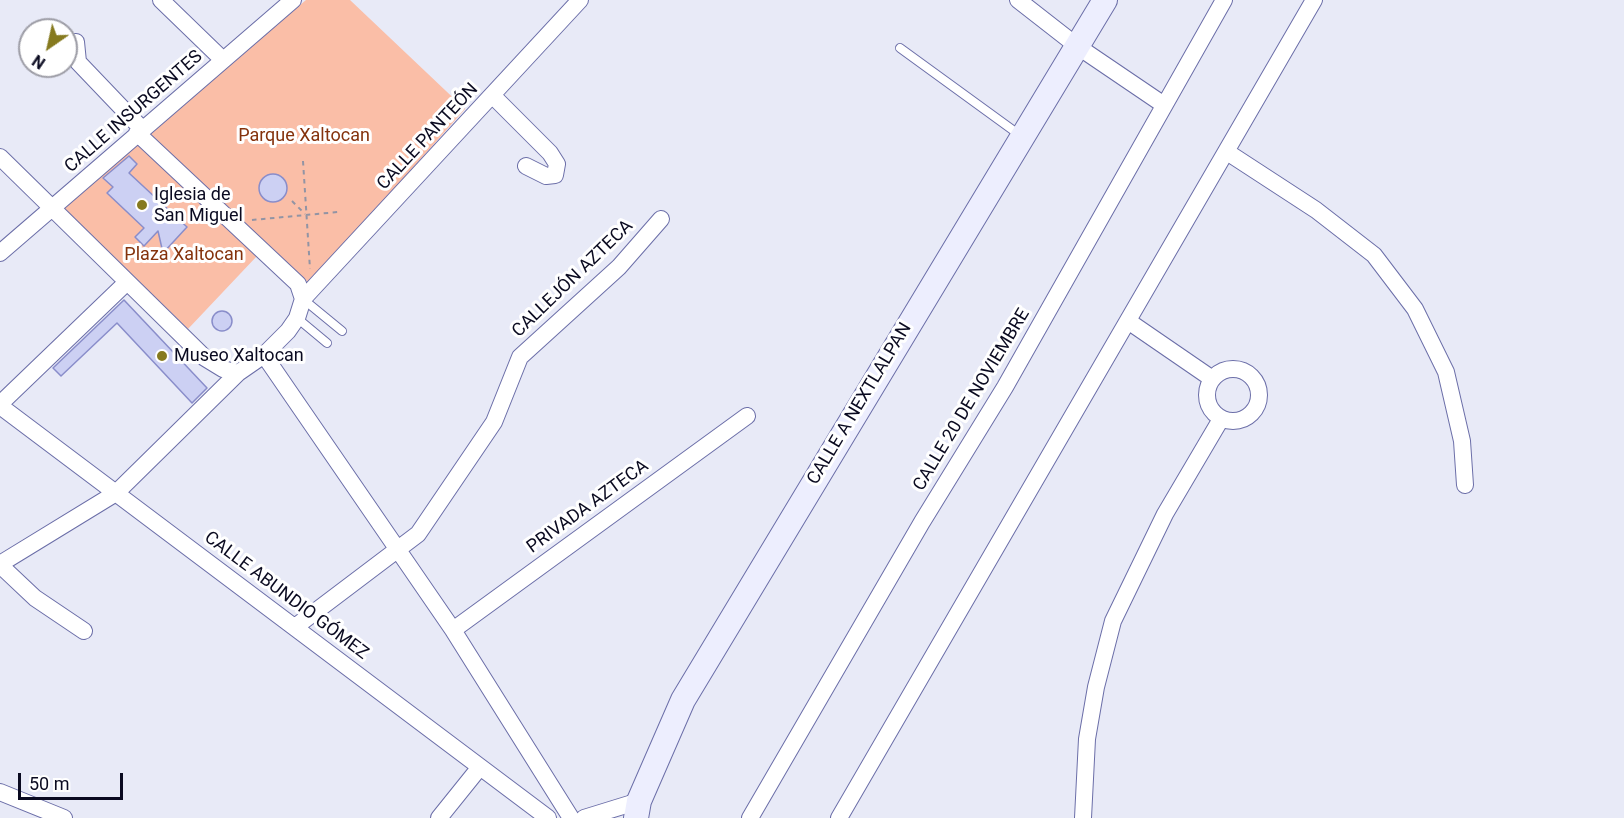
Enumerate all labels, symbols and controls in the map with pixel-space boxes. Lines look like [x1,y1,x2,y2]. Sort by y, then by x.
north arrow [18,18,78,78]
street label: CALLE INSURGENTES [61,46,207,178]
text: N [29,51,49,73]
street label: CALLE PANTEÓN [373,79,483,195]
park label: Parque Xaltocan [238,125,370,147]
place label: Iglesia de San Miguel [154,184,243,226]
marker: Iglesia de San Miguel [135,198,149,212]
street label: CALLEJÓN AZTECA [508,216,638,342]
park label: Plaza Xaltocan [124,244,244,266]
street label: CALLE 20 DE NOVIEMBRE [909,305,1035,495]
street label: CALLE A NEXTLALPAN [803,319,917,489]
place label: Museo Xaltocan [174,345,304,367]
marker: Museo Xaltocan [155,349,169,363]
street label: PRIVADA AZTECA [523,456,653,558]
street label: CALLE ABUNDIO GÓMEZ [200,527,372,665]
scale bar [21,761,126,799]
text: 50 m [29,773,69,794]

